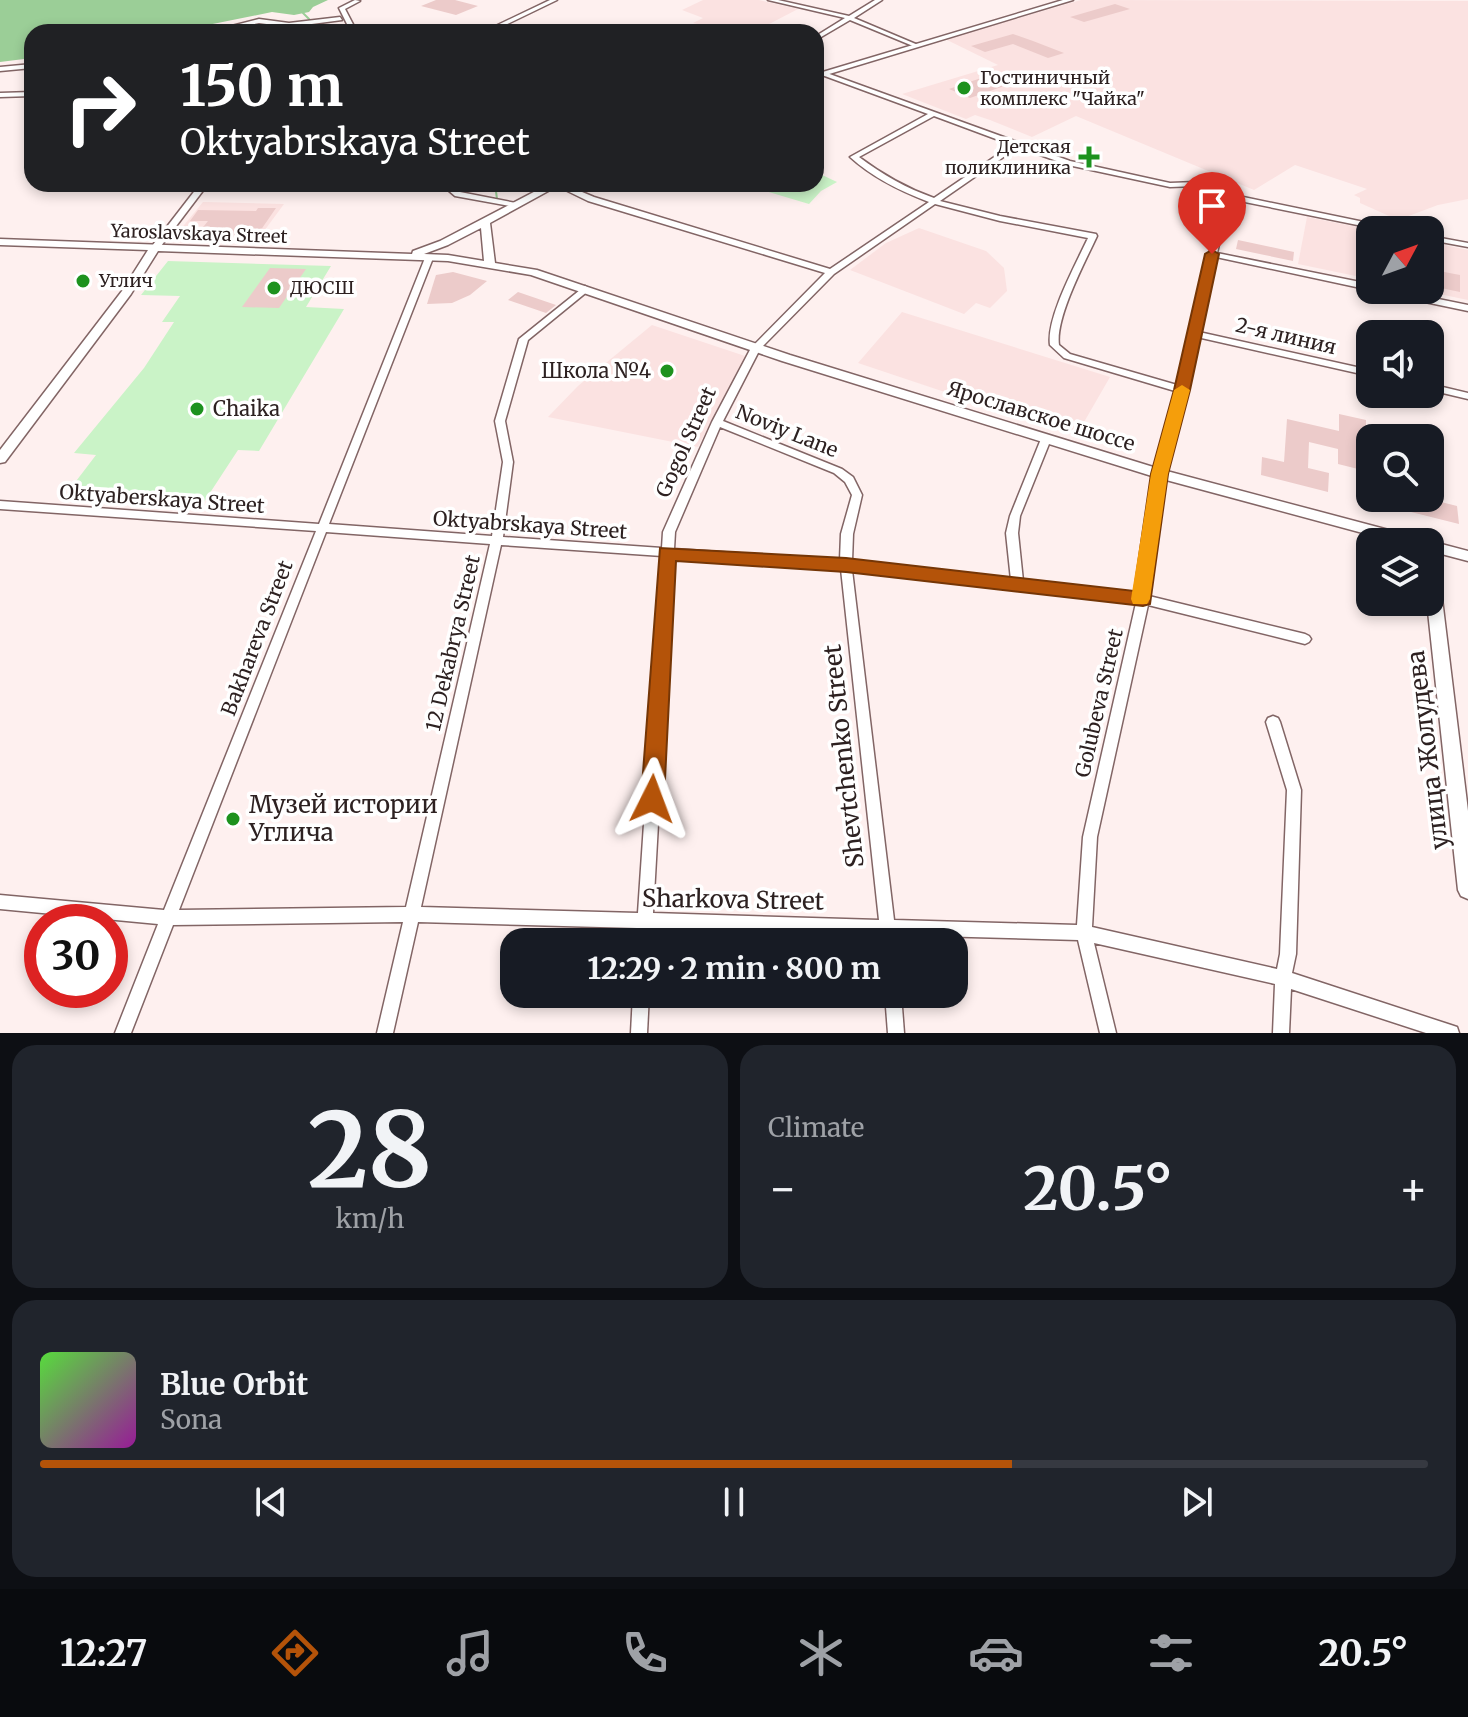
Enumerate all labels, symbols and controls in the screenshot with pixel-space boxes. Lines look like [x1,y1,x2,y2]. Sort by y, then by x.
text: 150 m [180,51,343,121]
icon: right [48,56,152,160]
place label: Гостиничный комплекс "Чайка" [980,66,1145,110]
marker: Гостиничный комплекс "Чайка" [955,79,973,97]
text: Oktyabrskaya Street [180,120,530,165]
place label: Детская поликлиника [945,135,1071,179]
marker: Детская поликлиника [1078,146,1100,168]
pin [1178,172,1246,254]
icon: arrive [1190,184,1234,228]
north arrow [1356,216,1444,304]
map controls [1356,216,1444,616]
street label: Yaroslavskaya Street [109,219,288,248]
place label: Углич [98,269,153,292]
marker: Углич [74,272,92,290]
place label: ДЮСШ [290,276,354,299]
marker: ДЮСШ [265,279,283,297]
street label: 2-я линия [1233,312,1339,359]
button: sound [1356,320,1444,408]
place label: Школа №4 [541,358,651,383]
marker: Школа №4 [658,362,676,380]
street label: Ярославское шоссе [944,375,1138,456]
street label: Gogol Street [650,382,721,501]
place label: Chaika [213,396,280,421]
street label: Noviy Lane [732,399,842,462]
marker: Chaika [188,400,206,418]
button: search [1356,424,1444,512]
street label: Oktyaberskaya Street [59,479,266,518]
street label: Oktyabrskaya Street [432,505,628,544]
button: layers [1356,528,1444,616]
street label: 12 Dekabrya Street [420,552,485,733]
street label: Bakhareva Street [215,557,298,719]
street label: Golubeva Street [1069,626,1128,780]
street label: Shevtchenko Street [816,642,871,869]
street label: улица Жолудева [1400,649,1455,851]
position arrow [610,757,694,841]
place label: Музей истории Углича [248,789,438,848]
marker: Музей истории Углича [224,810,242,828]
street label: Sharkova Street [642,882,825,917]
speed limit sign: 30 [24,904,128,1008]
text: 12:29 · 2 min · 800 m [587,949,881,987]
text: 28 [308,1085,432,1215]
text: Climate [768,1111,864,1144]
text: 20.5° [1023,1151,1173,1226]
text: − [768,1161,797,1216]
text: + [1399,1161,1428,1216]
text: km/h [336,1202,404,1235]
text: Blue Orbit [160,1365,308,1403]
text: Sona [160,1403,222,1436]
icon: previous [249,1480,293,1524]
icon: pause [712,1480,756,1524]
icon: next [1175,1480,1219,1524]
icon: directions [267,1625,323,1681]
icon: music [442,1625,498,1681]
icon: phone [617,1625,673,1681]
icon: climate [793,1625,849,1681]
icon: car [968,1625,1024,1681]
icon: filters [1143,1625,1199,1681]
text: 12:27 [60,1631,147,1676]
text: 20.5° [1318,1631,1408,1676]

